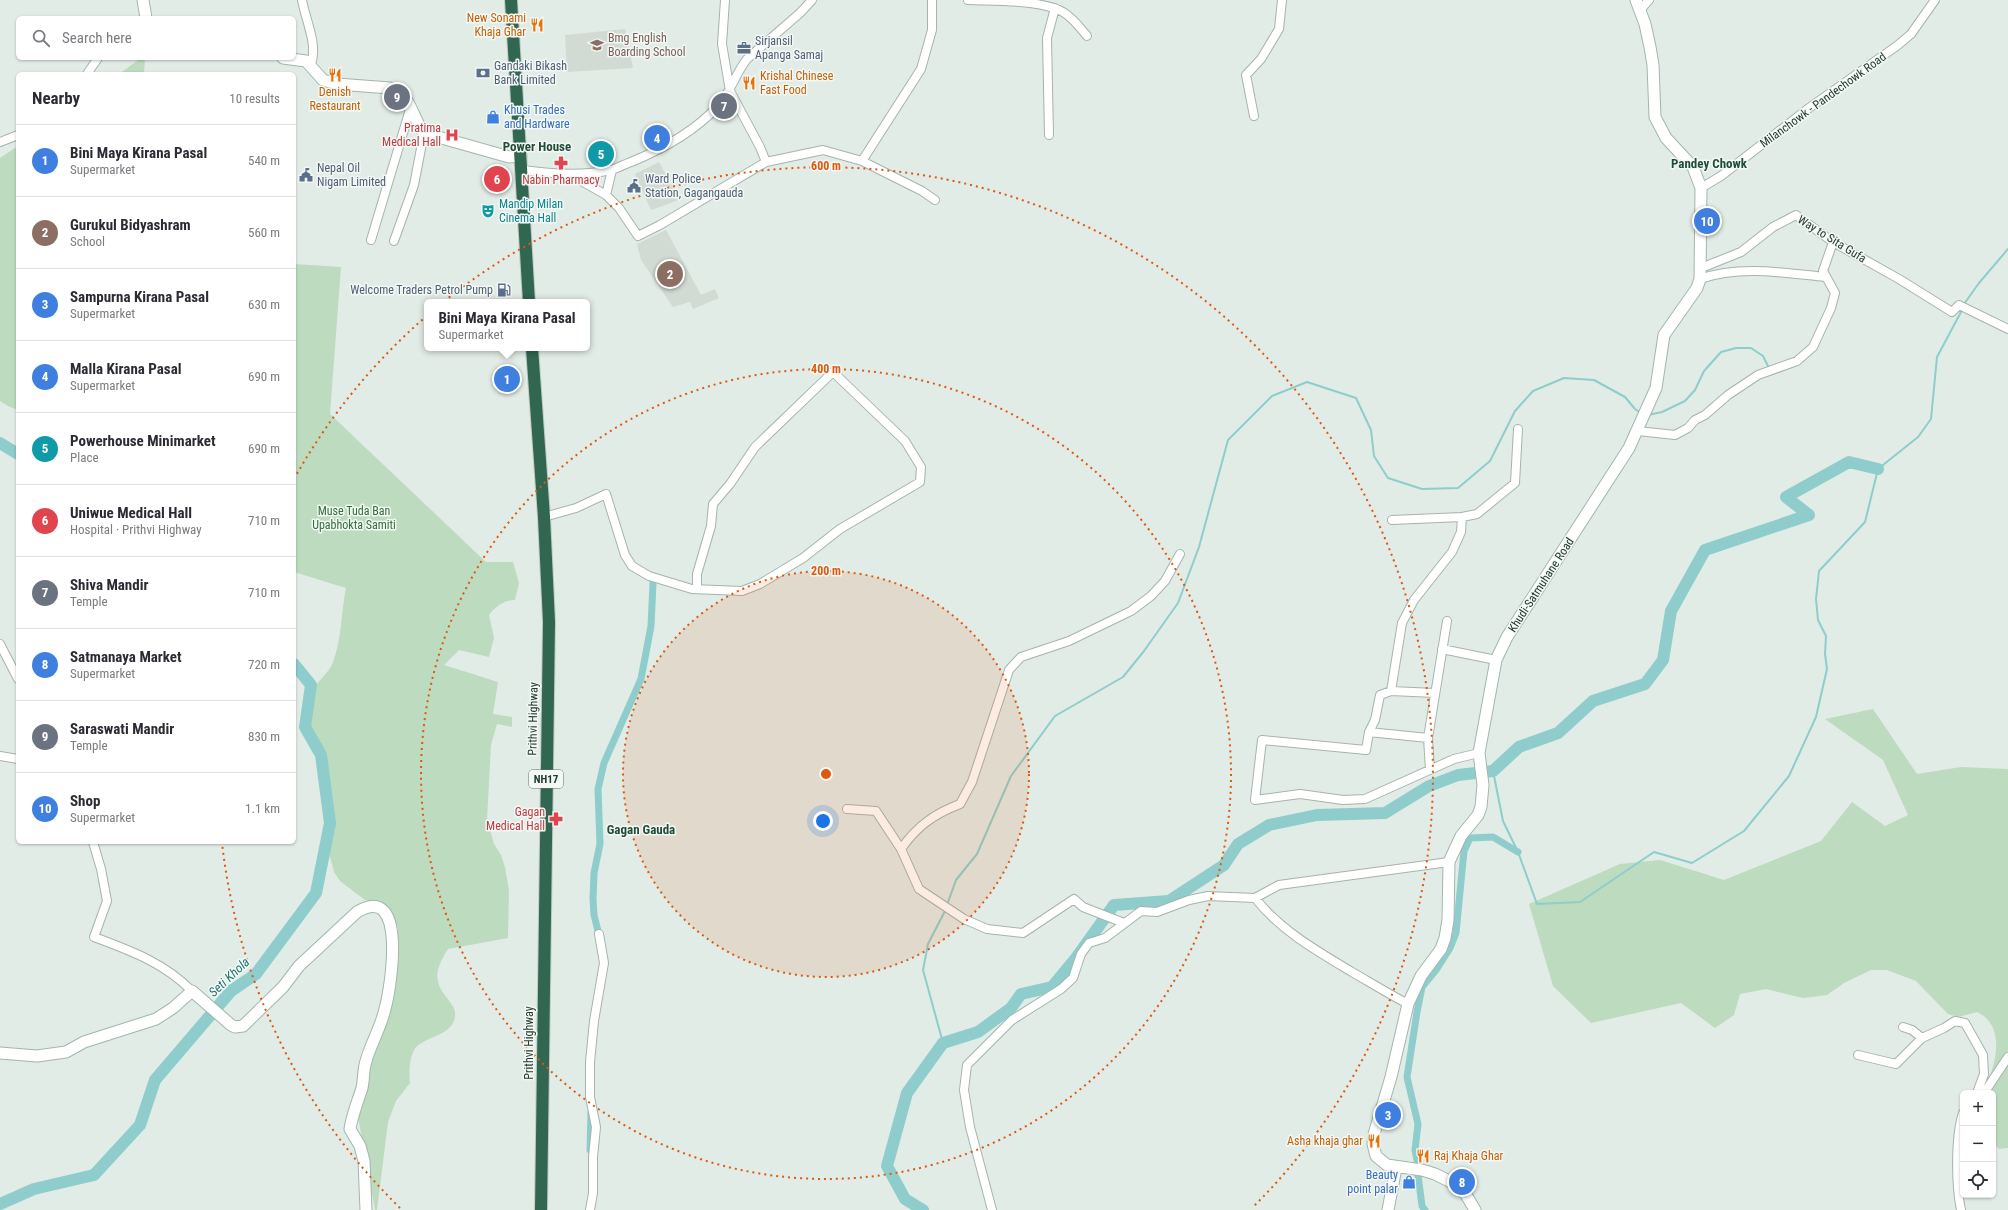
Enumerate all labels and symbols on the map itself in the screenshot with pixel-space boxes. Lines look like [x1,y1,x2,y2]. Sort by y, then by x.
place label: New Sonami Khaja Ghar [467,11,526,39]
restaurant icon: New Sonami Khaja Ghar [529,17,545,33]
place label: Bmg English Boarding School [608,31,685,59]
place label: Sirjansil Apanga Samaj [755,34,823,62]
school or university icon: Bmg English Boarding School [589,37,605,53]
office icon: Sirjansil Apanga Samaj [736,40,752,56]
street label: Milanchowk - Pandechowk Road [1757,50,1889,150]
place label: Gandaki Bikash Bank Limited [494,59,567,87]
bank icon: Gandaki Bikash Bank Limited [475,65,491,81]
restaurant icon: Denish Restaurant [327,67,343,83]
place label: Krishal Chinese Fast Food [760,69,834,97]
restaurant icon: Krishal Chinese Fast Food [741,75,757,91]
pin: 9 [384,82,410,112]
place label: Denish Restaurant [309,85,361,113]
pin: 7 [711,91,737,121]
place label: Khusi Trades and Hardware [504,103,570,131]
shop icon: Khusi Trades and Hardware [485,109,501,125]
place label: Pratima Medical Hall [382,121,441,149]
pin: 4 [644,123,670,153]
hospital icon: Pratima Medical Hall [444,127,460,143]
district label: Power House [503,139,571,154]
pin: 5 [588,139,614,169]
pharmacy icon: Nabin Pharmacy [553,155,569,171]
district label: Pandey Chowk [1671,156,1748,171]
text: 600 m [811,159,841,173]
place label: Nepal Oil Nigam Limited [317,161,386,189]
pin: 6 [484,164,510,194]
public building icon: Nepal Oil Nigam Limited [298,167,314,183]
place label: Ward Police Station, Gagangauda [645,172,744,200]
place label: Nabin Pharmacy [522,173,600,187]
public building icon: Ward Police Station, Gagangauda [626,178,642,194]
place label: Mandip Milan Cinema Hall [499,197,563,225]
theatre icon: Mandip Milan Cinema Hall [480,203,496,219]
pin: 10 [1694,206,1720,236]
street label: Way to Sita Gufa [1795,212,1869,266]
pin: 2 [657,259,683,289]
fuel station icon: Welcome Traders Petrol Pump [496,282,512,298]
place label: Welcome Traders Petrol Pump [350,283,493,297]
text: 400 m [811,362,841,376]
pin: 1 [494,364,520,394]
park label: Muse Tuda Ban Upabhokta Samiti [312,504,396,532]
street label: Khudi-Satmuhane Road [1505,535,1577,635]
text: 200 m [811,564,841,578]
street label: Prithvi Highway [525,682,541,756]
centre of rings [819,767,833,781]
road number: NH17 [529,770,563,788]
place label: Gagan Medical Hall [486,805,545,833]
pharmacy icon: Gagan Medical Hall [548,811,564,827]
your location [813,811,833,831]
district label: Gagan Gauda [607,822,675,837]
water label: Seti Khola [206,954,252,1000]
street label: Prithvi Highway [522,1006,536,1080]
pin: 3 [1375,1100,1401,1130]
restaurant icon: Asha khaja ghar [1366,1133,1382,1149]
place label: Asha khaja ghar [1287,1134,1363,1148]
restaurant icon: Raj Khaja Ghar [1415,1148,1431,1164]
place label: Raj Khaja Ghar [1434,1149,1503,1163]
pin: 8 [1449,1167,1475,1197]
place label: Beauty point palar [1347,1168,1398,1196]
shop icon: Beauty point palar [1401,1174,1417,1190]

